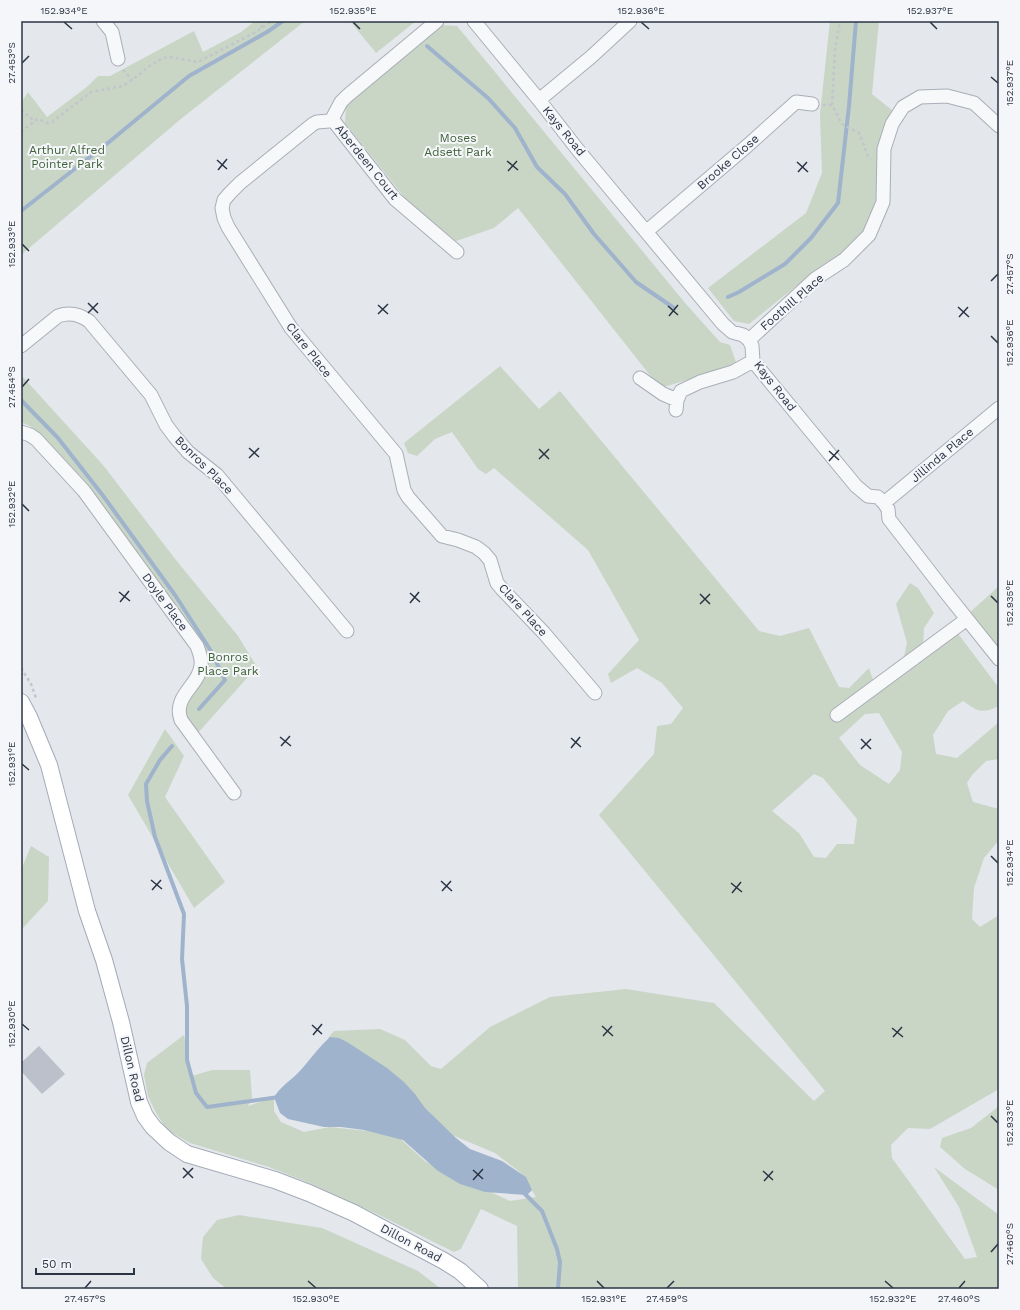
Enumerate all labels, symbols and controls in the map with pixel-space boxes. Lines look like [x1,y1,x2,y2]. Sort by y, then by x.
text: 152.934°E [40,5,88,16]
text: 152.935°E [330,5,376,16]
text: 152.936°E [617,5,665,16]
text: 152.937°E [907,5,953,16]
text: 27.453°S [6,42,17,84]
text: 152.937°E [1004,60,1015,106]
street label: Kays Road [540,103,588,159]
street label: Aberdeen Court [332,122,402,202]
park label: Moses Adsett Park [424,131,492,159]
street label: Brooke Close [694,131,762,193]
park label: Arthur Alfred Pointer Park [29,143,105,171]
text: 152.933°E [6,221,17,267]
text: 27.457°S [1004,253,1015,295]
street label: Foothill Place [758,271,826,333]
text: 152.936°E [1004,319,1015,367]
street label: Clare Place [283,320,335,380]
street label: Kays Road [751,358,799,414]
text: 27.454°S [6,366,17,408]
street label: Jillinda Place [908,425,976,485]
street label: Bonros Place [172,433,236,497]
text: 152.932°E [6,481,17,527]
street label: Doyle Place [139,570,191,634]
text: 152.935°E [1004,580,1015,626]
street label: Clare Place [496,581,550,639]
park label: Bonros Place Park [197,650,259,678]
text: 152.931°E [6,742,17,786]
text: 152.934°E [1004,839,1015,887]
text: 152.930°E [6,1000,17,1048]
street label: Dillon Road [118,1035,146,1103]
text: 152.933°E [1004,1100,1015,1146]
street label: Dillon Road [378,1221,444,1265]
text: 27.460°S [1004,1223,1015,1265]
scale bar [36,1250,134,1276]
text: 50 m [42,1257,72,1271]
text: 27.457°S [64,1293,106,1304]
text: 152.930°E [292,1293,340,1304]
text: 152.931°E [582,1293,626,1304]
text: 27.459°S [646,1293,688,1304]
text: 152.932°E [870,1293,916,1304]
text: 27.460°S [938,1293,980,1304]

